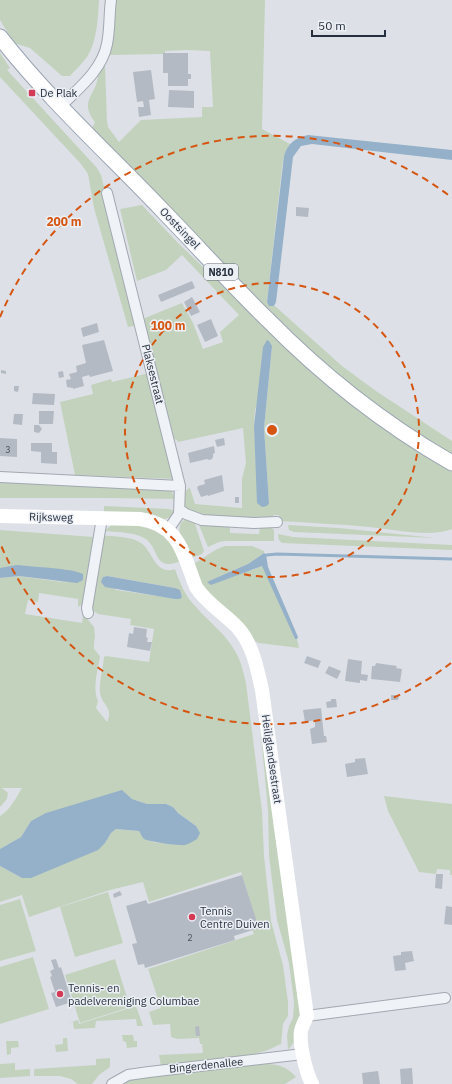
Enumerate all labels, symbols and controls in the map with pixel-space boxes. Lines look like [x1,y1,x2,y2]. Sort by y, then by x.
scale bar [312,12,385,38]
text: 50 m [318,18,346,33]
place label: De Plak [40,86,78,100]
marker: De Plak [27,88,37,98]
street label: Oostsingel [157,204,203,252]
text: 200 m [46,214,82,229]
road number: N810 [204,264,238,280]
text: 100 m [150,318,186,333]
street label: Plaksestraat [139,343,167,406]
centre of rings [265,423,279,437]
house number: 3 [5,444,11,455]
street label: Rijksweg [29,510,73,524]
street label: Heiliglandsestraat [259,714,285,805]
place label: Tennis Centre Duiven [200,904,270,931]
marker: Tennis Centre Duiven [187,912,197,922]
house number: 2 [187,932,193,943]
place label: Tennis- en padelvereniging Columbae [68,981,199,1008]
marker: Tennis- en padelvereniging Columbae [55,989,65,999]
street label: Bingerdenallee [168,1054,244,1076]

